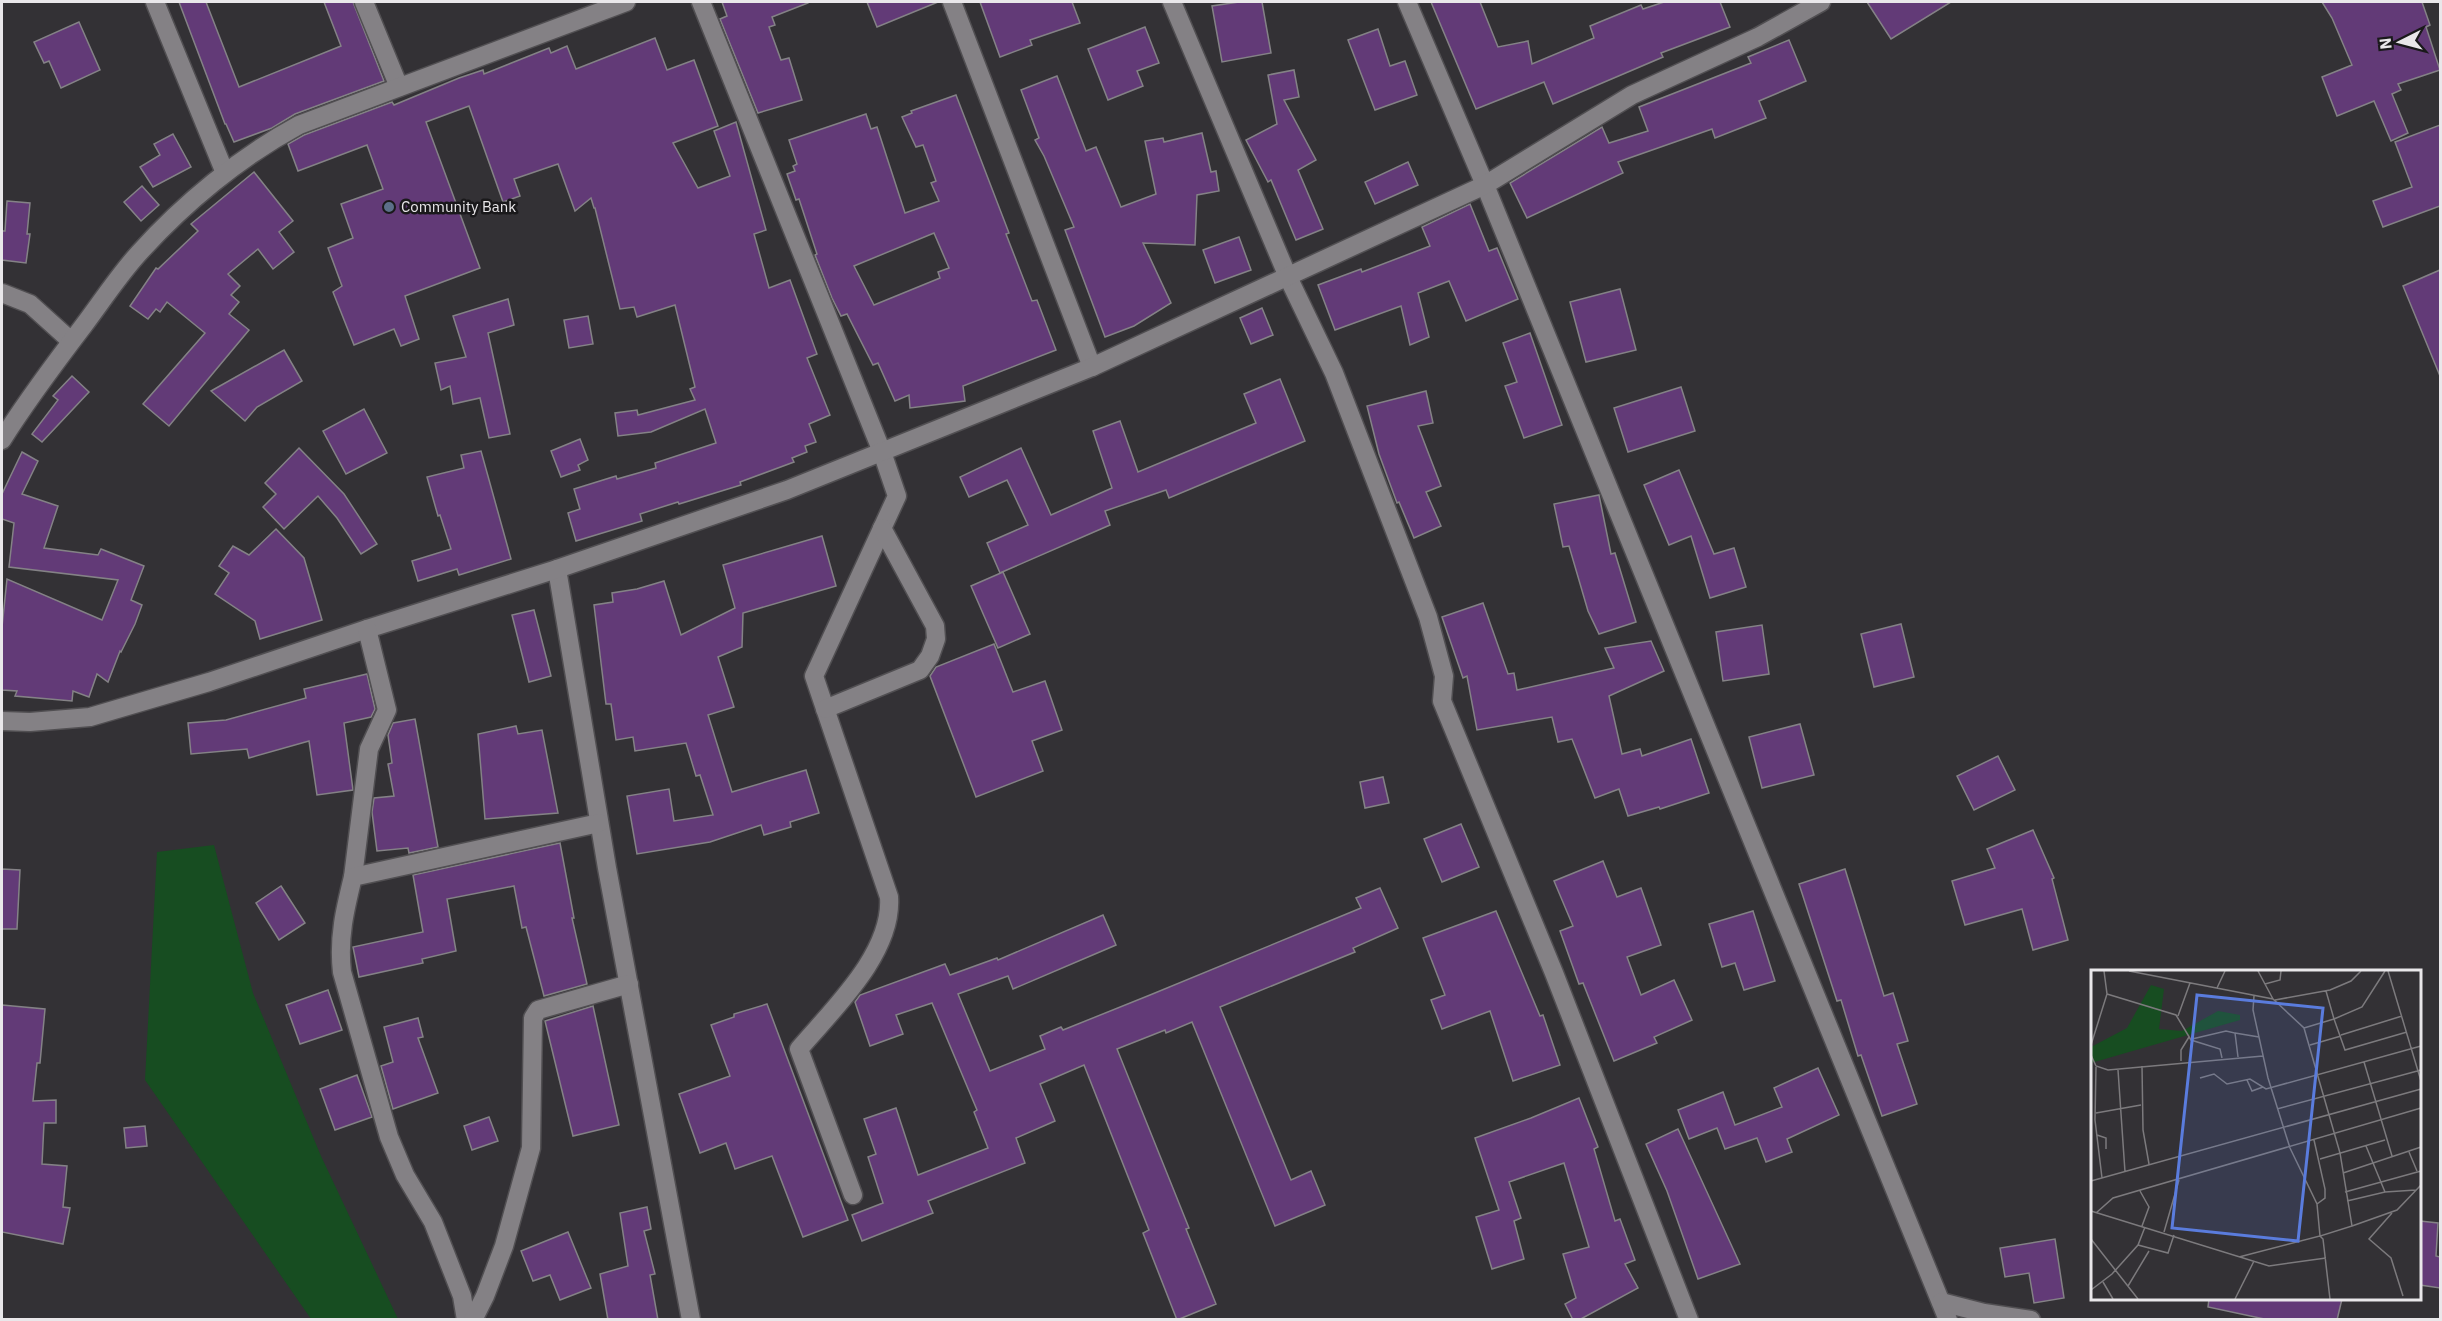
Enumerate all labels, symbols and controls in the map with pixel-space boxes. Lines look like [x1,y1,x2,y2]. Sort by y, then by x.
north arrow [2370,12,2430,72]
text: N [2375,37,2396,50]
place label: Community Bank [401,197,516,216]
marker: Community Bank [382,200,396,214]
inset map [2091,970,2421,1300]

